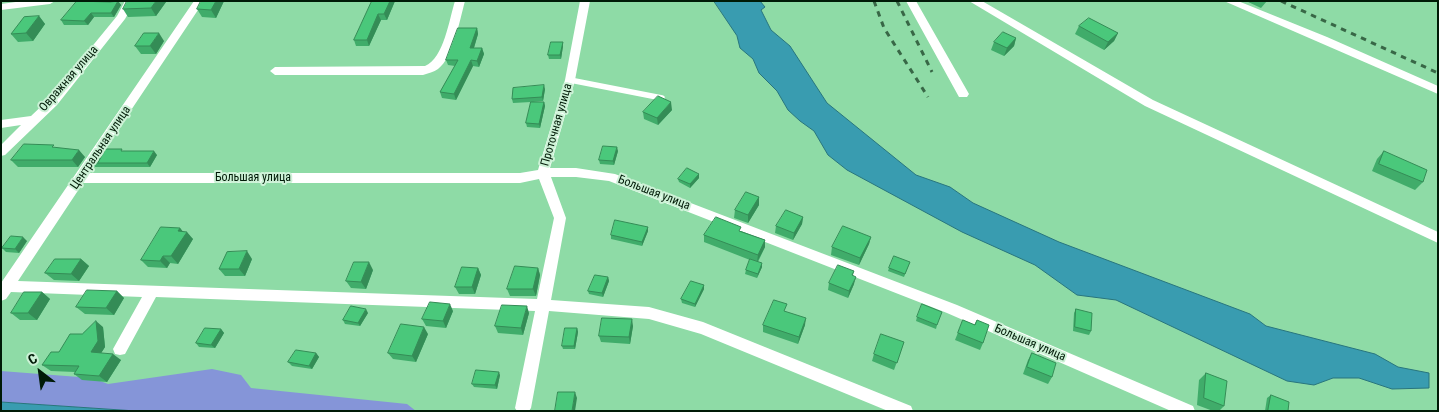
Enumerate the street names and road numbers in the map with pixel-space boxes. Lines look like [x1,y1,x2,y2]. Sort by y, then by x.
street label: Овражная улица [37,43,101,115]
street label: Проточная улица [538,82,576,168]
street label: Центральная улица [68,104,134,192]
street label: Большая улица [215,171,291,185]
street label: Большая улица [616,173,692,213]
street label: Большая улица [992,321,1068,365]

